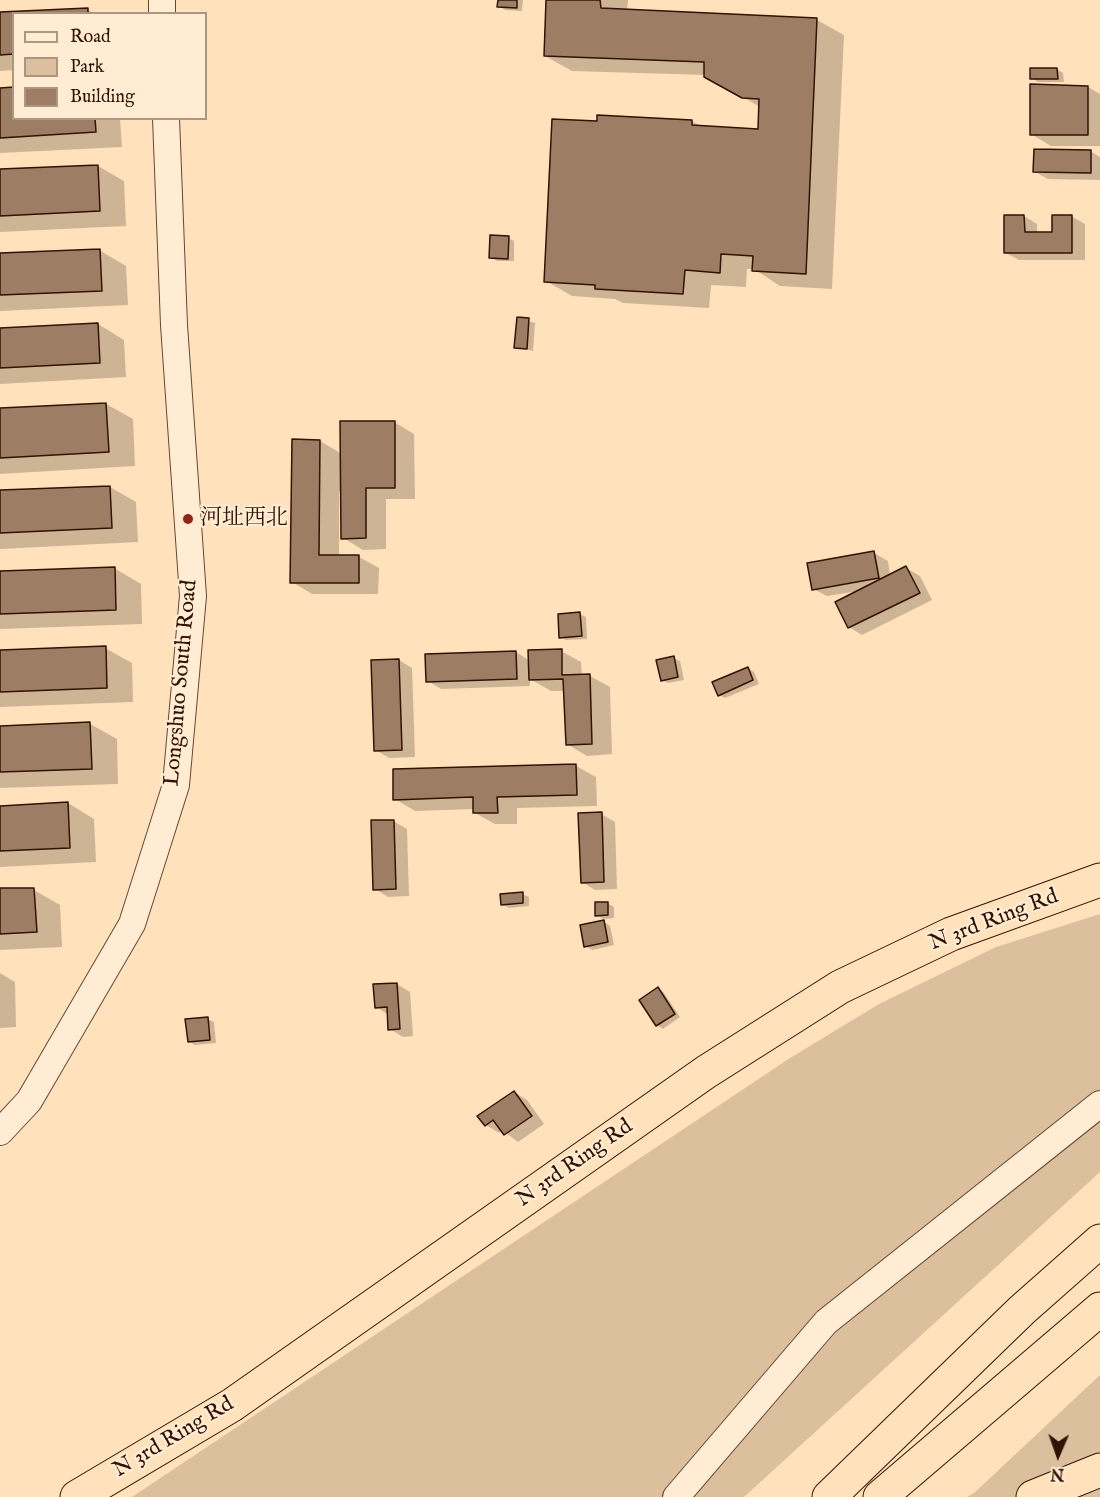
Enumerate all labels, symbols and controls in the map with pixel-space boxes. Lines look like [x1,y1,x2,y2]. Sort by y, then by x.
legend [12,12,207,120]
text: Road [70,26,111,49]
text: Park [70,56,104,79]
text: Building [70,86,135,109]
place label: 河址西北 [200,506,288,532]
marker: 河址西北 [181,512,195,526]
street label: Longshuo South Road [160,579,204,787]
street label: N 3rd Ring Rd [926,884,1062,958]
street label: N 3rd Ring Rd [512,1114,638,1214]
street label: N 3rd Ring Rd [109,1392,239,1484]
north arrow [1028,1425,1088,1485]
text: N [1050,1463,1065,1483]

